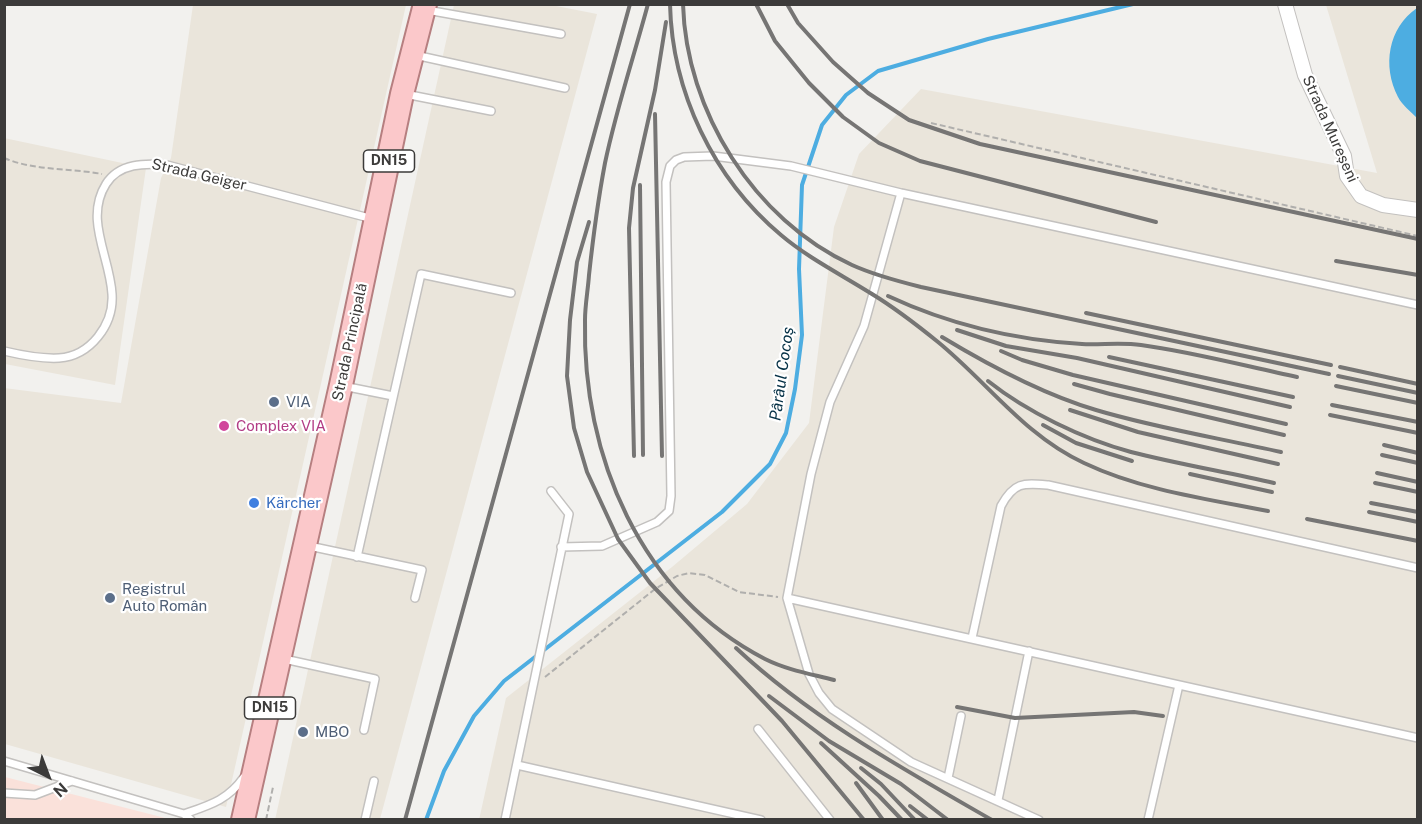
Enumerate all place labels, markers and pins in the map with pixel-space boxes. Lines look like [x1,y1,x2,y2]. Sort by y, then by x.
place label: VIA [286,393,311,411]
marker: VIA [267,395,281,409]
place label: Complex VIA [236,417,326,435]
marker: Complex VIA [217,419,231,433]
place label: Kärcher [266,494,321,512]
marker: Kärcher [247,496,261,510]
place label: Registrul Auto Român [122,580,207,615]
marker: Registrul Auto Român [103,591,117,605]
place label: MBO [315,723,349,741]
marker: MBO [296,725,310,739]

